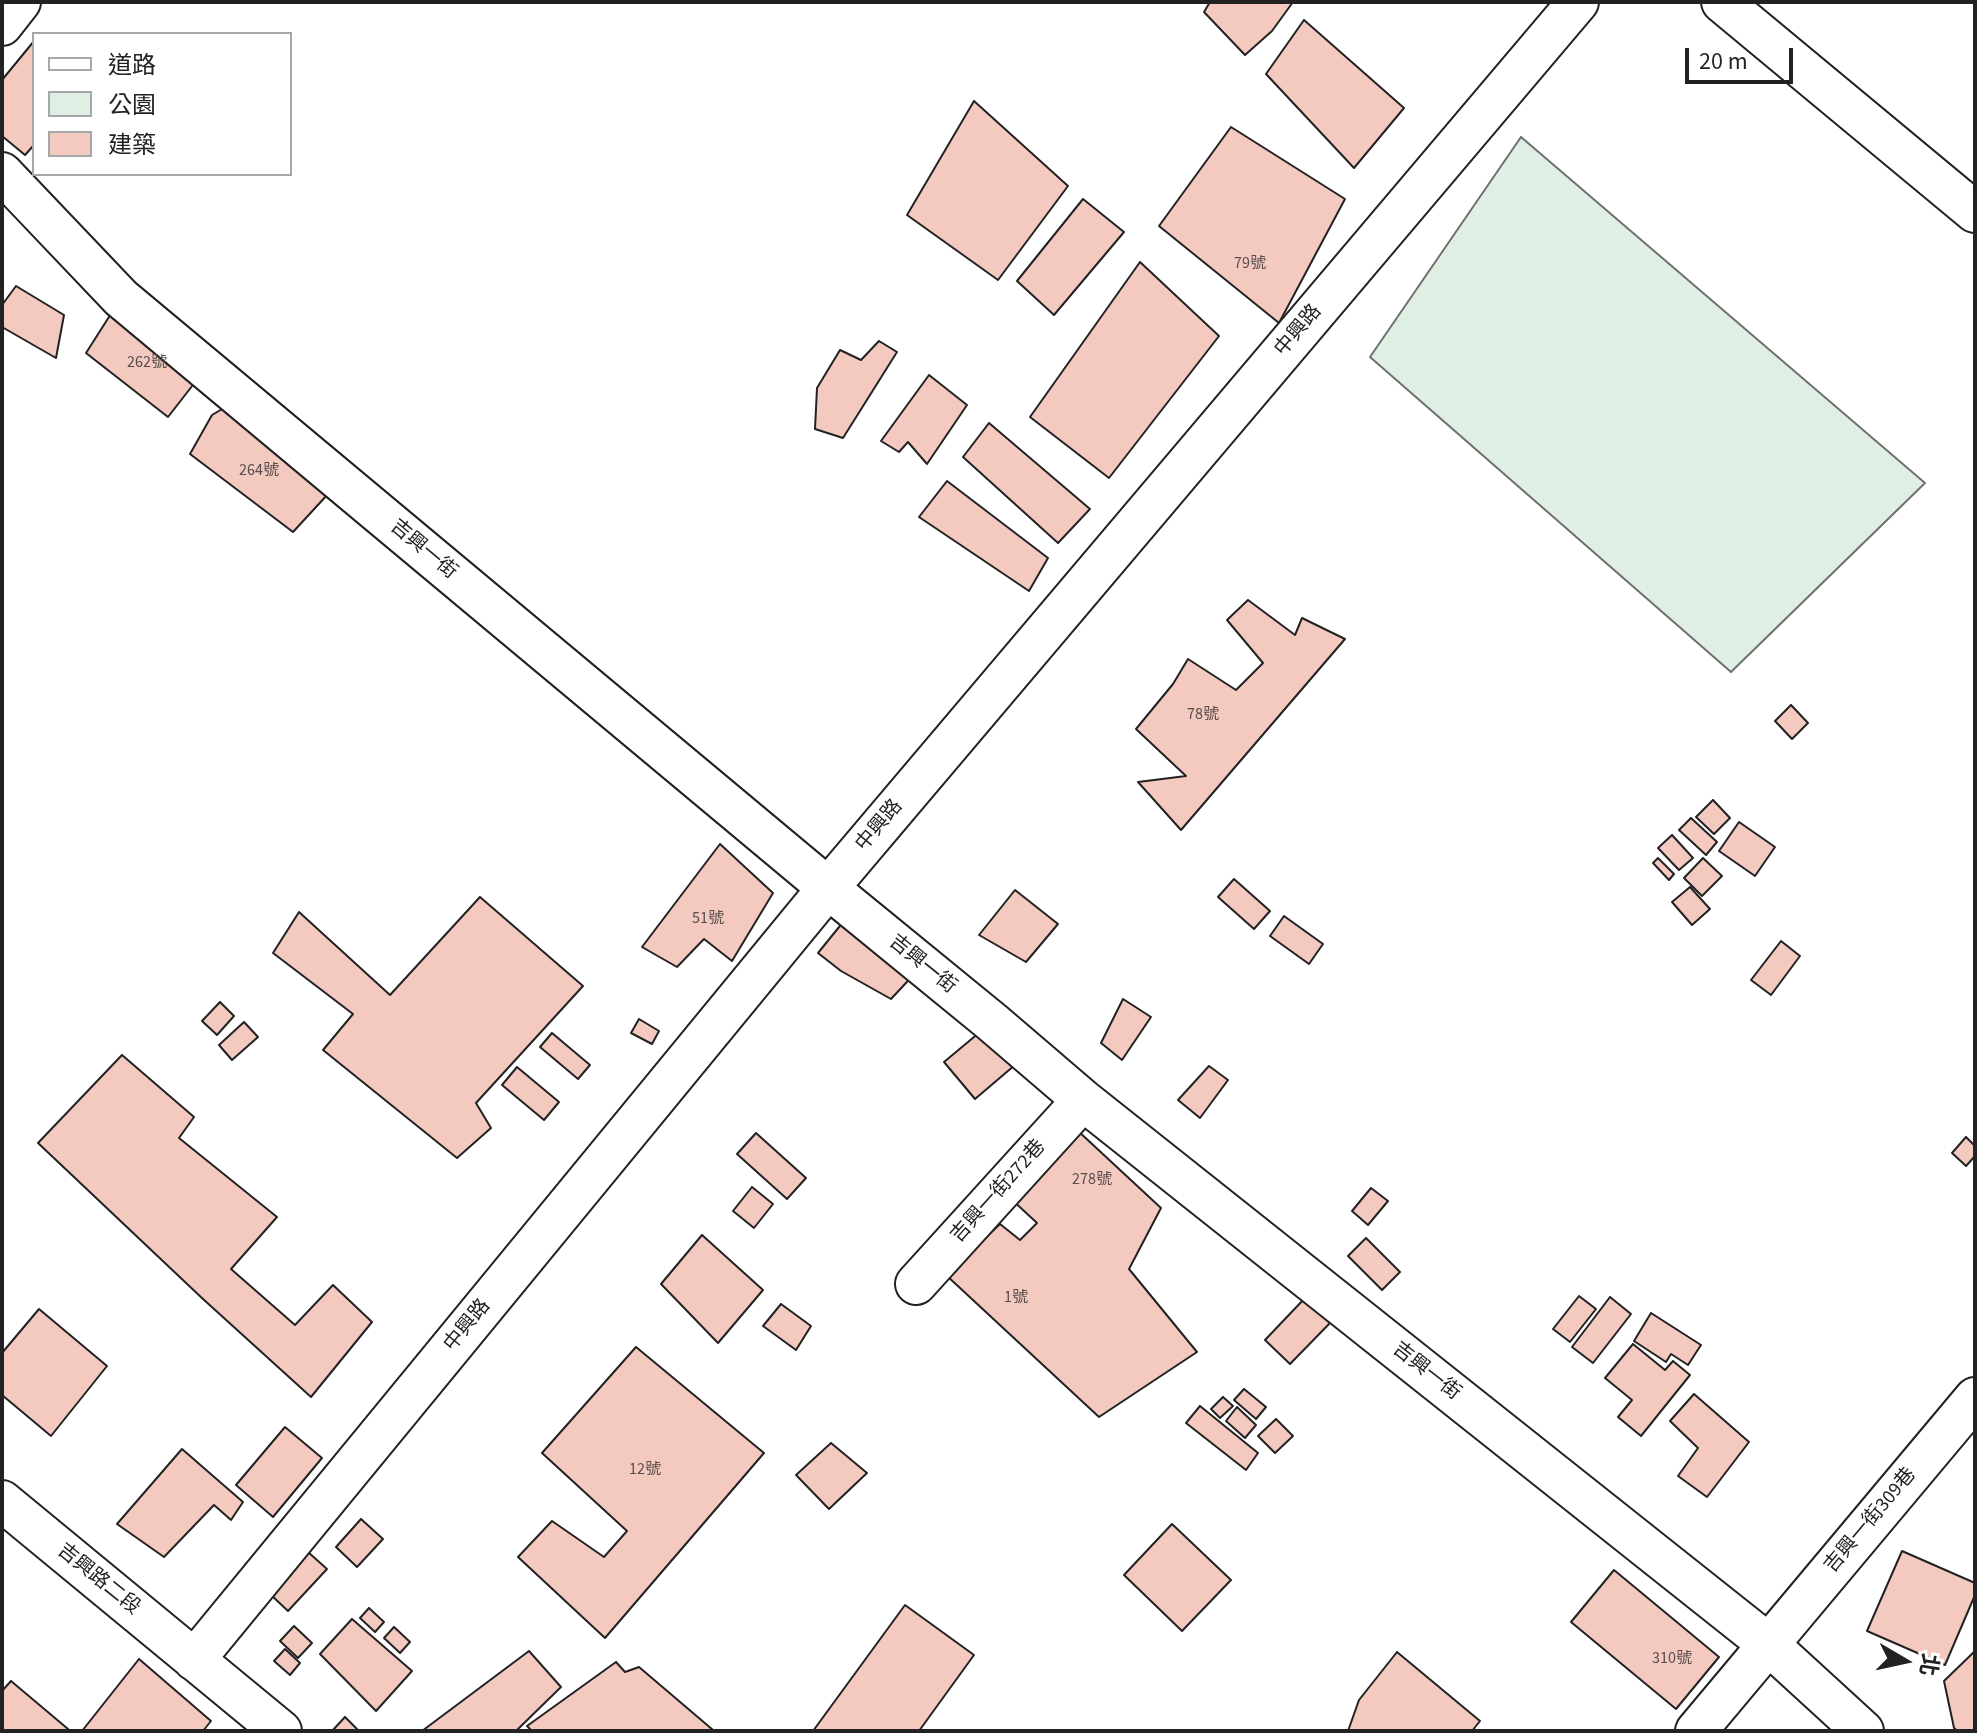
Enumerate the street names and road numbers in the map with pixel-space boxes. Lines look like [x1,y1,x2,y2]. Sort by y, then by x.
street label: 中興路 [1271,300,1327,362]
street label: 吉興一街 [385,515,461,585]
street label: 中興路 [852,795,908,857]
street label: 吉興一街 [883,931,961,999]
street label: 吉興一街272巷 [947,1136,1051,1248]
street label: 中興路 [440,1295,496,1357]
street label: 吉興一街 [1387,1338,1465,1406]
street label: 吉興一街309巷 [1820,1464,1922,1578]
street label: 吉興路二段 [52,1539,144,1621]

